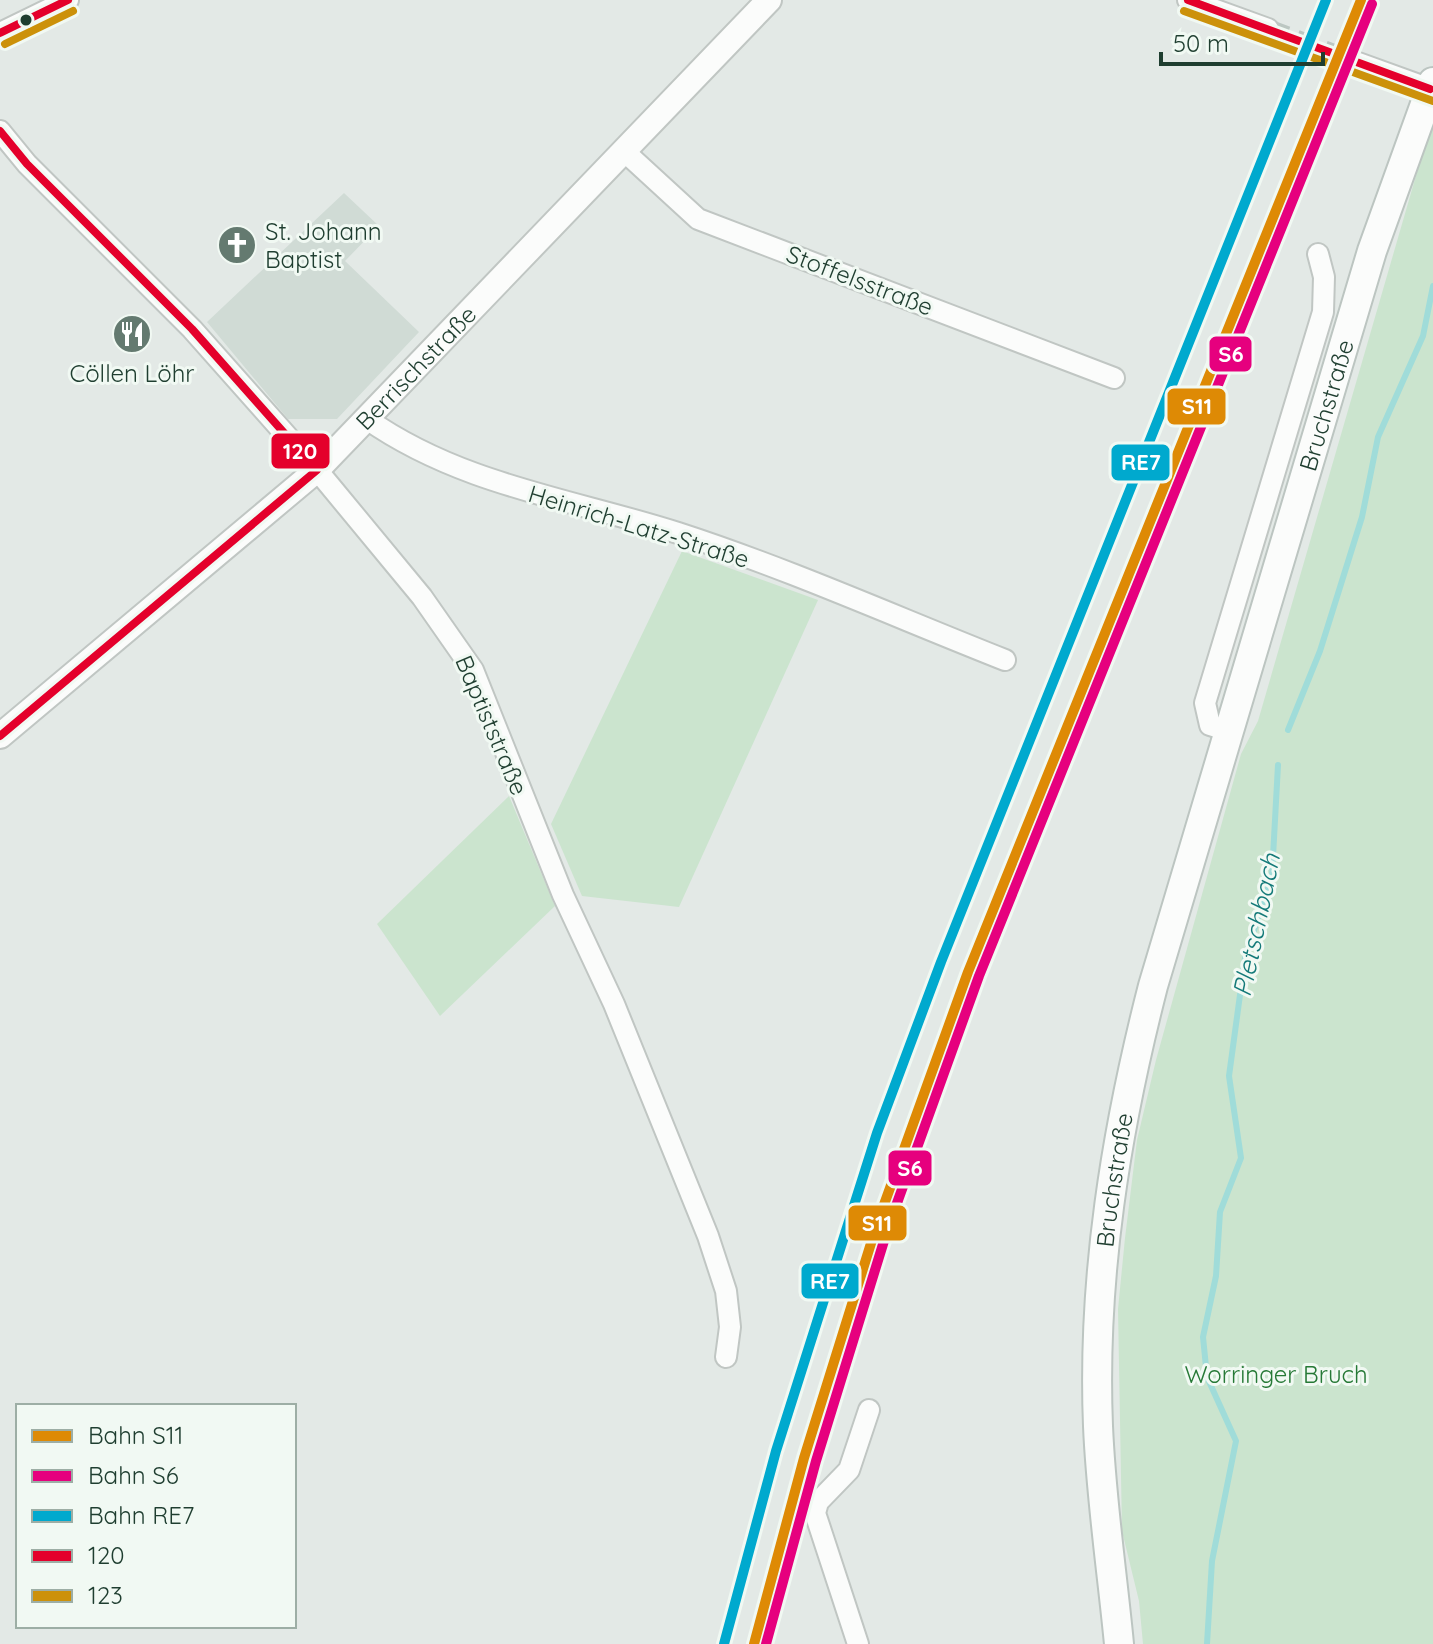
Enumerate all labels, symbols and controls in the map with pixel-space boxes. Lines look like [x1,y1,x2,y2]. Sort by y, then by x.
unlabelled marker [18,12,34,28]
scale bar [1161,16,1323,66]
text: 50 m [1173,28,1229,58]
place label: St. Johann Baptist [265,216,382,274]
church icon: St. Johann Baptist [216,224,258,266]
street label: Stoffelsstraße [782,238,938,322]
street label: Berrischstraße [349,299,482,436]
restaurant icon: Cöllen Löhr [111,313,153,355]
line badge: S6 [1208,335,1253,373]
street label: Bruchstraße [1292,336,1360,475]
text: S6 [1218,340,1244,368]
place label: Cöllen Löhr [69,358,195,388]
line badge: S11 [1166,387,1227,426]
text: S11 [1182,392,1212,420]
line badge: 120 [270,432,331,470]
text: 120 [283,437,317,465]
line badge: RE7 [1110,443,1171,482]
text: RE7 [1121,448,1161,476]
street label: Heinrich-Latz-Straße [525,478,753,574]
street label: Baptiststraße [449,651,535,799]
water label: Pletschbach [1225,849,1288,1000]
street label: Bruchstraße [1089,1110,1139,1249]
line badge: S6 [887,1149,933,1187]
text: S6 [897,1154,923,1182]
line badge: S11 [847,1204,908,1242]
text: S11 [862,1209,892,1237]
line badge: RE7 [800,1262,860,1300]
text: RE7 [810,1267,850,1295]
park label: Worringer Bruch [1184,1359,1368,1389]
legend [16,1404,296,1628]
text: Bahn S11 [88,1420,183,1450]
text: Bahn S6 [88,1460,179,1490]
text: Bahn RE7 [88,1500,194,1530]
text: 120 [88,1540,124,1570]
text: 123 [88,1580,123,1610]

